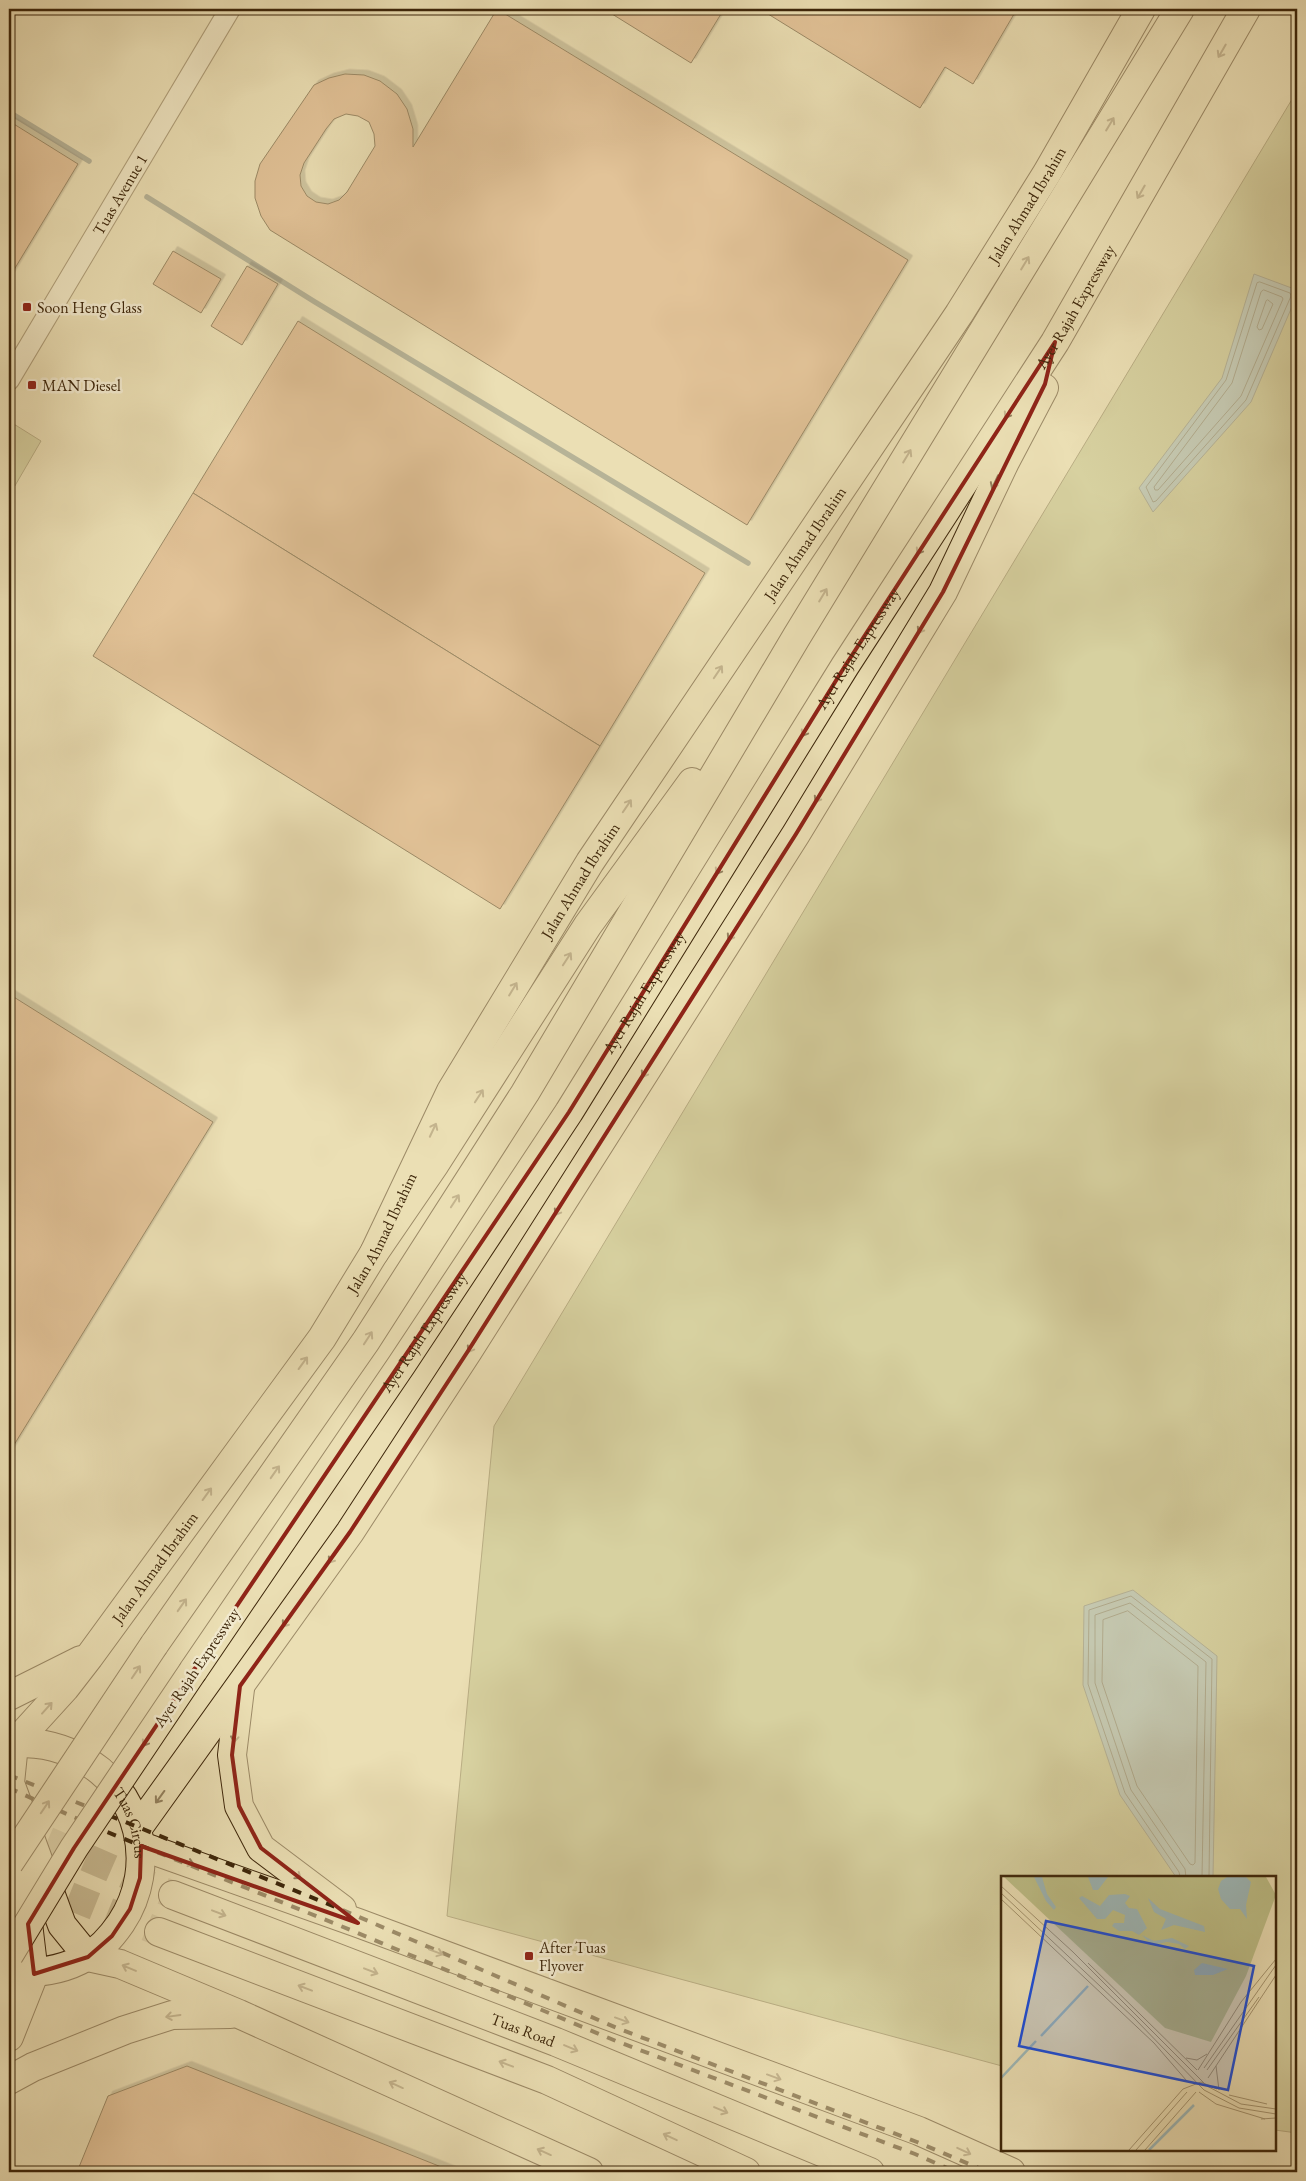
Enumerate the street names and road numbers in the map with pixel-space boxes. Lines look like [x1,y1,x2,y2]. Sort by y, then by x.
street label: Jalan Ahmad Ibrahim [982,142,1071,269]
street label: Tuas Avenue 1 [88,150,152,239]
street label: Ayer Rajah Expressway [1030,240,1120,374]
street label: Jalan Ahmad Ibrahim [758,482,851,606]
street label: Ayer Rajah Expressway [810,582,905,714]
street label: Jalan Ahmad Ibrahim [535,818,625,944]
street label: Ayer Rajah Expressway [597,926,690,1058]
street label: Jalan Ahmad Ibrahim [341,1169,422,1299]
street label: Ayer Rajah Expressway [375,1267,472,1397]
street label: Jalan Ahmad Ibrahim [106,1507,203,1629]
street label: Ayer Rajah Expressway [148,1602,245,1732]
street label: Tuas Circus [108,1783,151,1859]
street label: Tuas Road [488,2008,559,2052]

